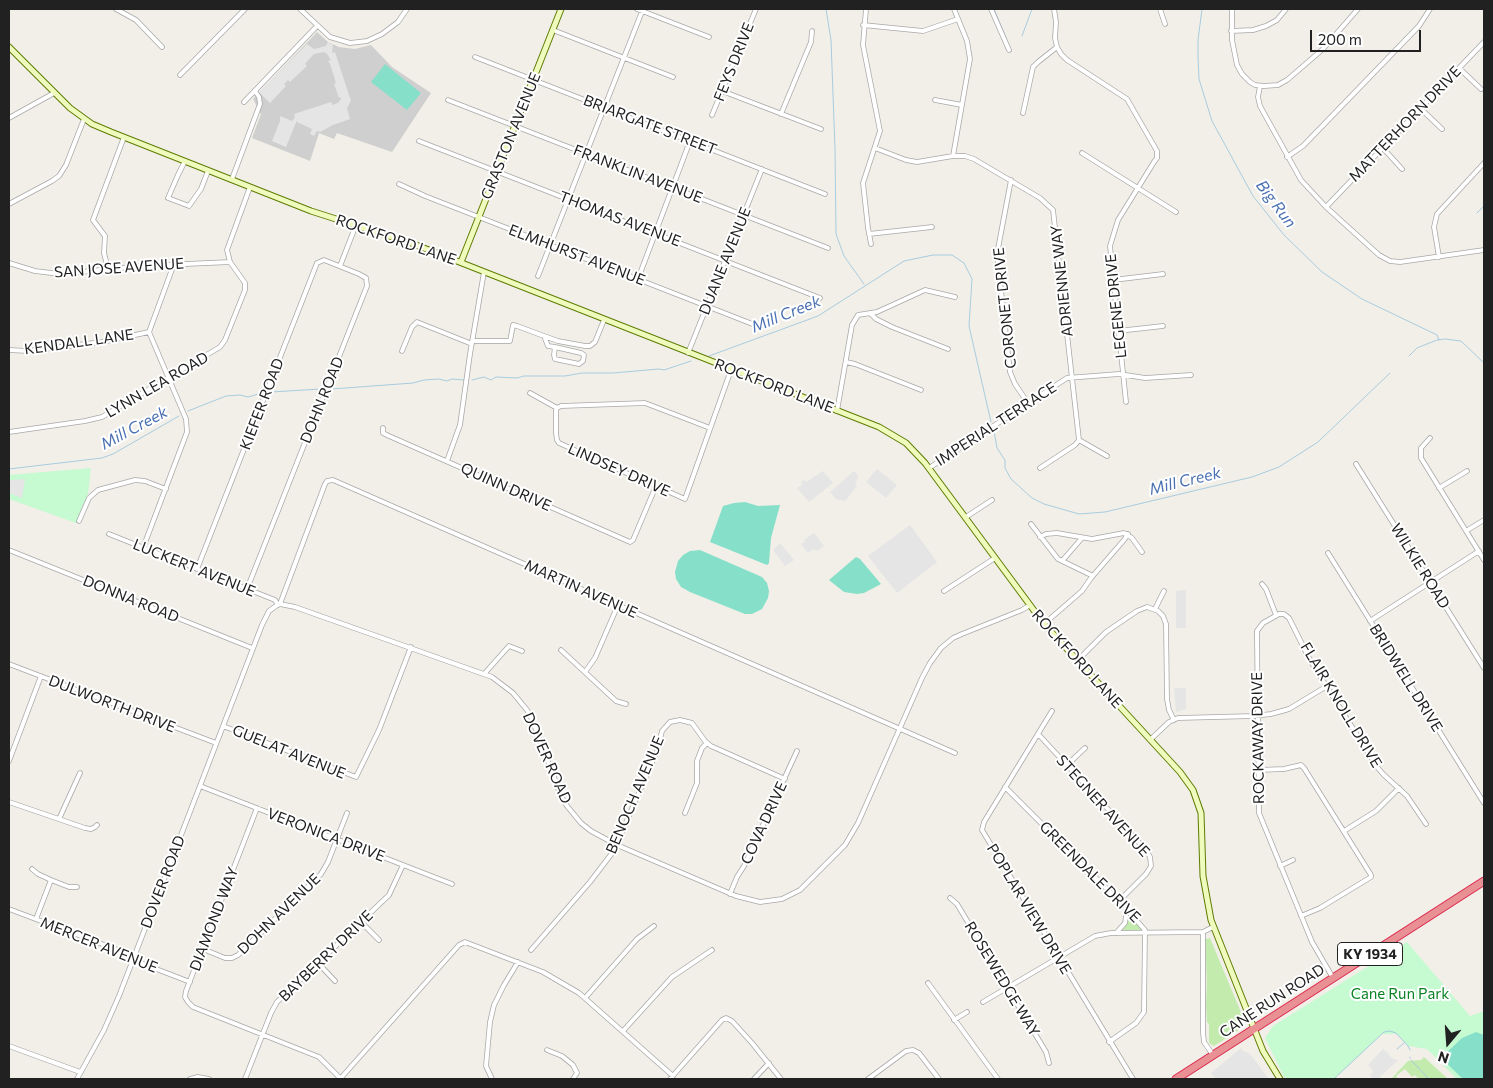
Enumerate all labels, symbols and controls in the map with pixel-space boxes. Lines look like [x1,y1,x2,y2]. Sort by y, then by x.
street label: FEYS DRIVE [710,20,758,104]
scale bar [1313,20,1424,52]
text: 200 m [1318,30,1362,48]
street label: MATTERHORN DRIVE [1345,62,1465,186]
street label: GRASTON AVENUE [477,70,545,202]
street label: BRIARGATE STREET [581,91,719,159]
street label: FRANKLIN AVENUE [571,141,705,207]
water label: Big Run [1252,176,1300,232]
street label: THOMAS AVENUE [557,188,683,250]
street label: DUANE AVENUE [695,204,755,318]
street label: ROCKFORD LANE [333,211,459,269]
street label: ELMHURST AVENUE [506,221,648,289]
street label: ADRIENNE WAY [1047,224,1077,338]
street label: CORONET DRIVE [990,246,1020,370]
street label: LEGENE DRIVE [1102,253,1130,359]
street label: SAN JOSE AVENUE [53,254,185,282]
water label: Mill Creek [748,291,824,337]
street label: KENDALL LANE [23,325,135,359]
street label: LYNN LEA ROAD [102,348,212,422]
street label: DOHN ROAD [296,354,348,446]
street label: ROCKFORD LANE [712,355,836,417]
street label: KIEFER ROAD [236,356,288,452]
street label: IMPERIAL TERRACE [932,378,1060,470]
water label: Mill Creek [97,402,171,454]
street label: LINDSEY DRIVE [565,439,673,501]
street label: QUINN DRIVE [458,459,554,515]
water label: Mill Creek [1147,463,1223,499]
street label: WILKIE ROAD [1387,520,1453,612]
street label: LUCKERT AVENUE [130,535,258,601]
street label: MARTIN AVENUE [522,556,640,622]
street label: DONNA ROAD [80,572,182,626]
street label: ROCKFORD LANE [1028,606,1126,712]
street label: BRIDWELL DRIVE [1366,621,1446,735]
street label: FLAIR KNOLL DRIVE [1297,639,1385,771]
street label: DULWORTH DRIVE [46,671,178,737]
street label: ROCKAWAY DRIVE [1248,672,1268,804]
street label: DOVER ROAD [519,710,575,806]
street label: GUELAT AVENUE [230,721,348,783]
street label: BENOCH AVENUE [602,733,668,857]
street label: STEGNER AVENUE [1053,751,1153,861]
street label: COVA DRIVE [737,779,791,867]
street label: VERONICA DRIVE [265,804,387,866]
street label: GREENDALE DRIVE [1036,818,1144,926]
street label: DOVER ROAD [137,833,189,931]
street label: POPLAR VIEW DRIVE [983,841,1075,977]
street label: DIAMOND WAY [186,864,242,974]
street label: DOHN AVENUE [234,870,324,958]
street label: BAYBERRY DRIVE [275,906,377,1006]
street label: MERCER AVENUE [38,913,160,977]
street label: ROSEWEDGE WAY [961,918,1043,1040]
road number: KY 1934 [1338,942,1402,966]
street label: CANE RUN ROAD [1216,960,1328,1042]
park label: Cane Run Park [1351,985,1449,1003]
north arrow [1423,1018,1473,1068]
text: N [1436,1048,1451,1067]

